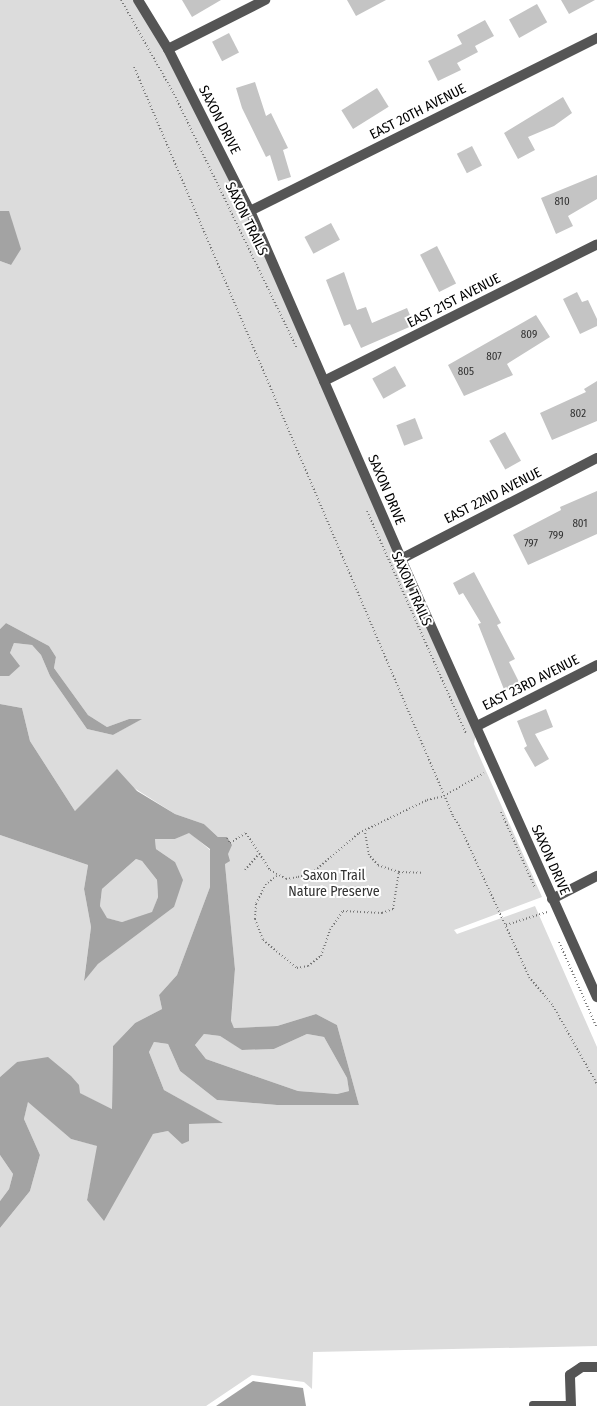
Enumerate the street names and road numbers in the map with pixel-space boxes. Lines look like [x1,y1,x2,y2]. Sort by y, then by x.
street label: EAST 20TH AVENUE [367,80,469,144]
street label: SAXON DRIVE [195,83,243,157]
street label: SAXON TRAILS [221,180,271,258]
street label: EAST 21ST AVENUE [405,270,503,332]
street label: SAXON DRIVE [364,452,408,528]
street label: EAST 22ND AVENUE [442,464,544,528]
street label: SAXON TRAILS [387,549,435,629]
street label: EAST 23RD AVENUE [480,651,582,715]
street label: SAXON DRIVE [527,823,573,897]

